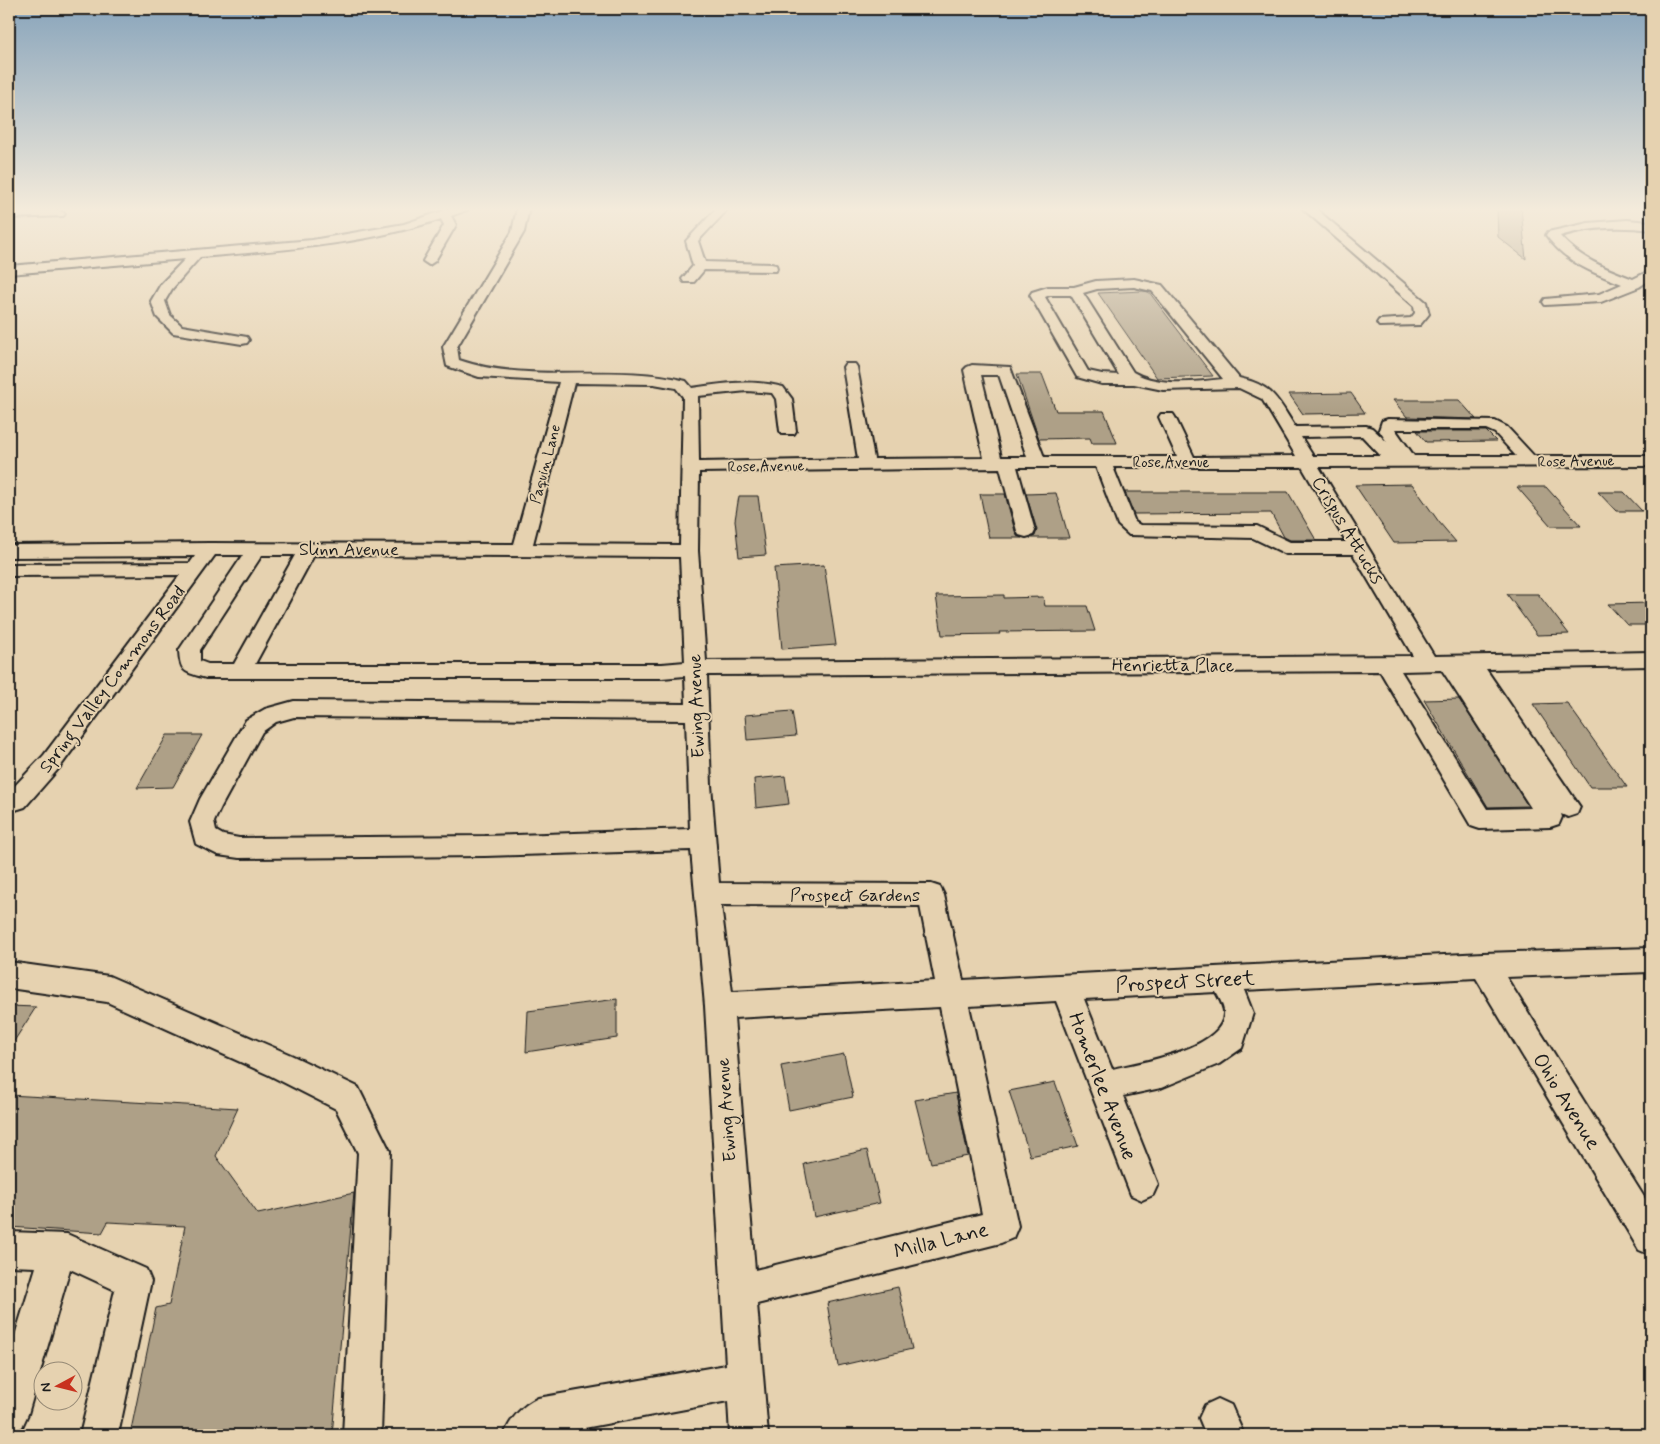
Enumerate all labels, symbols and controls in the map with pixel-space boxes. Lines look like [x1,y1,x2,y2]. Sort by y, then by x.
street label: Paquin Lane [526,422,566,506]
street label: Rose Avenue [1537,451,1615,473]
street label: Rose Avenue [1132,453,1210,473]
street label: Rose Avenue [727,456,805,478]
street label: Crispus Attucks [1306,472,1389,589]
street label: Slinn Avenue [299,538,399,562]
street label: Spring Valley Commons Road [34,581,193,780]
street label: Ewing Avenue [683,653,712,759]
street label: Henrietta Place [1112,654,1234,678]
street label: Prospect Gardens [790,884,920,908]
street label: Prospect Street [1115,964,1256,1000]
street label: Homerlee Avenue [1061,1008,1143,1164]
street label: Ohio Avenue [1525,1048,1607,1155]
street label: Ewing Avenue [711,1057,744,1163]
street label: Milla Lane [891,1216,991,1266]
north arrow [32,1362,82,1412]
text: N [37,1382,56,1393]

